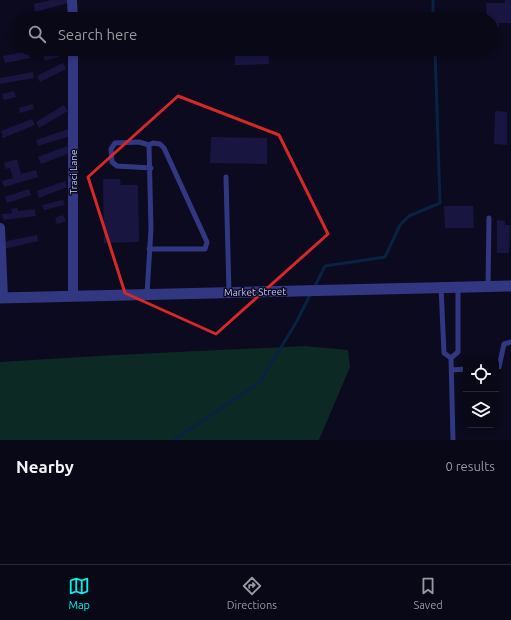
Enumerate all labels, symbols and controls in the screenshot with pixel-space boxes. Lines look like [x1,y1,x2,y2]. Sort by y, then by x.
search box [12,12,499,56]
icon: search [26,23,48,45]
text: Search here [58,26,137,43]
street label: Traci Lane [68,150,79,194]
street label: Market Street [224,286,286,298]
map controls [463,356,499,428]
button: locate [463,356,499,392]
button: layers [463,392,499,428]
text: Nearby [16,457,74,476]
text: 0 results [445,459,495,473]
tab: Map [68,575,90,611]
tab: Directions [227,575,277,611]
tab: Saved [413,575,443,611]

